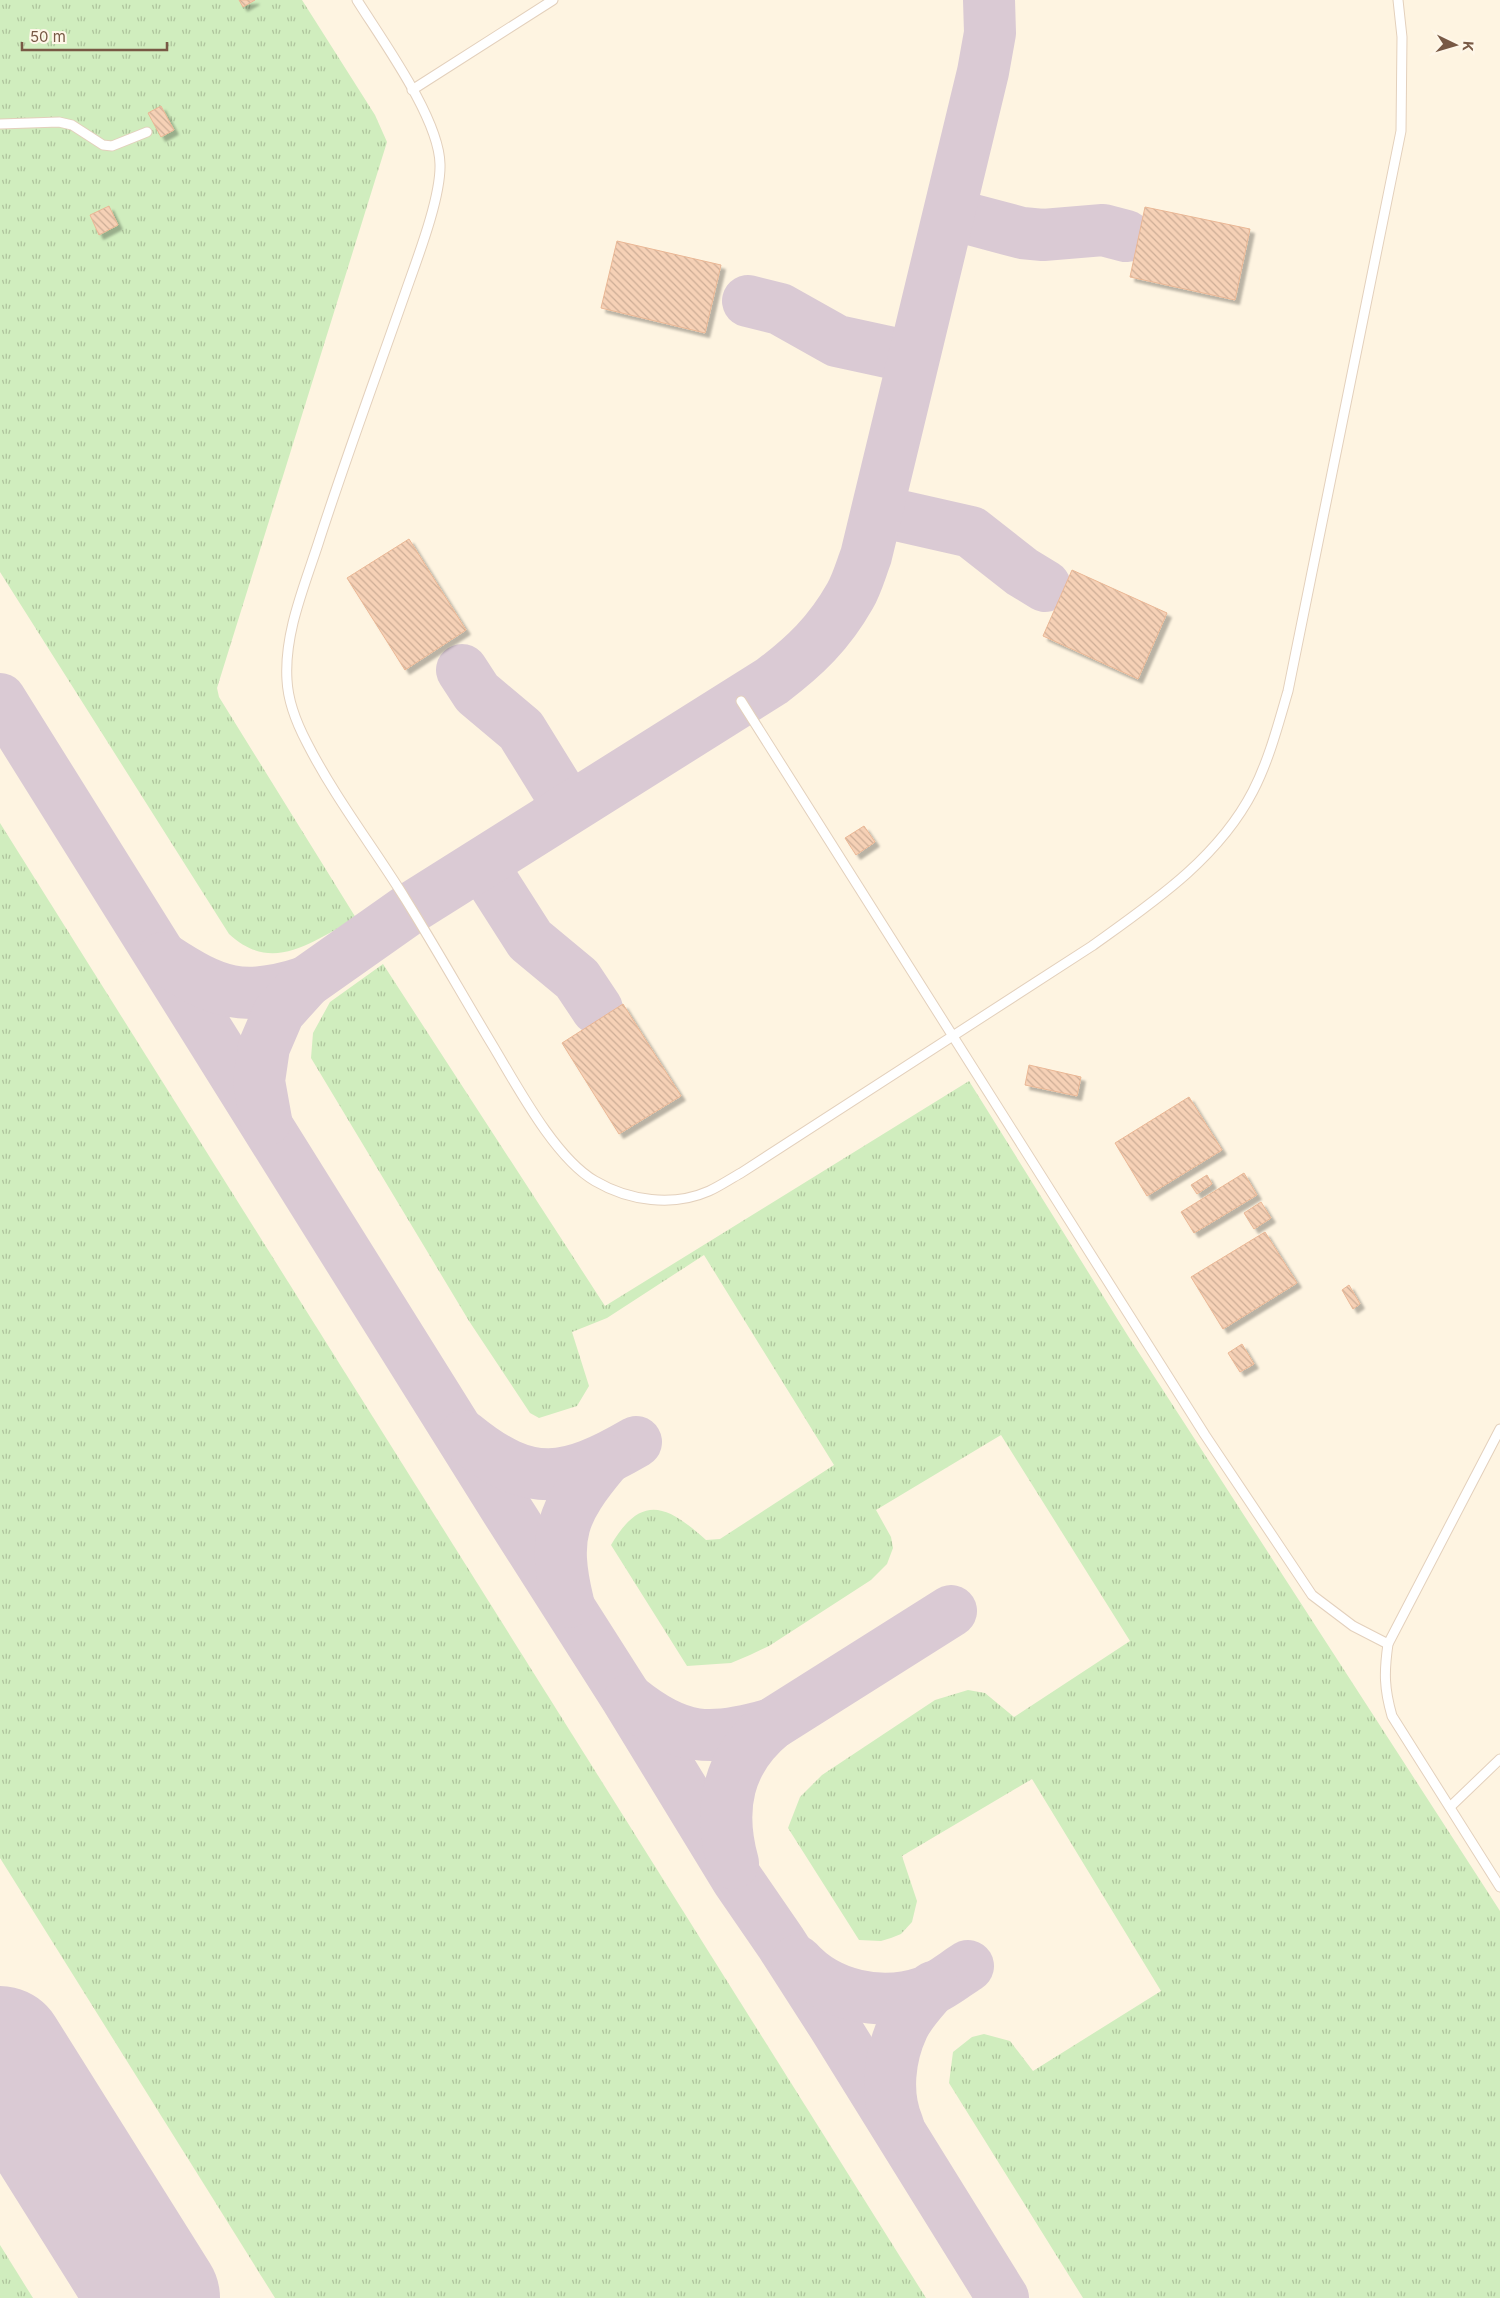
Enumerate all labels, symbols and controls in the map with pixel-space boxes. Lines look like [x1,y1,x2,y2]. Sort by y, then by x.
scale bar [22,20,168,52]
north arrow [1430,20,1480,70]
text: 50 m [30,27,66,46]
text: K [1460,40,1477,52]

